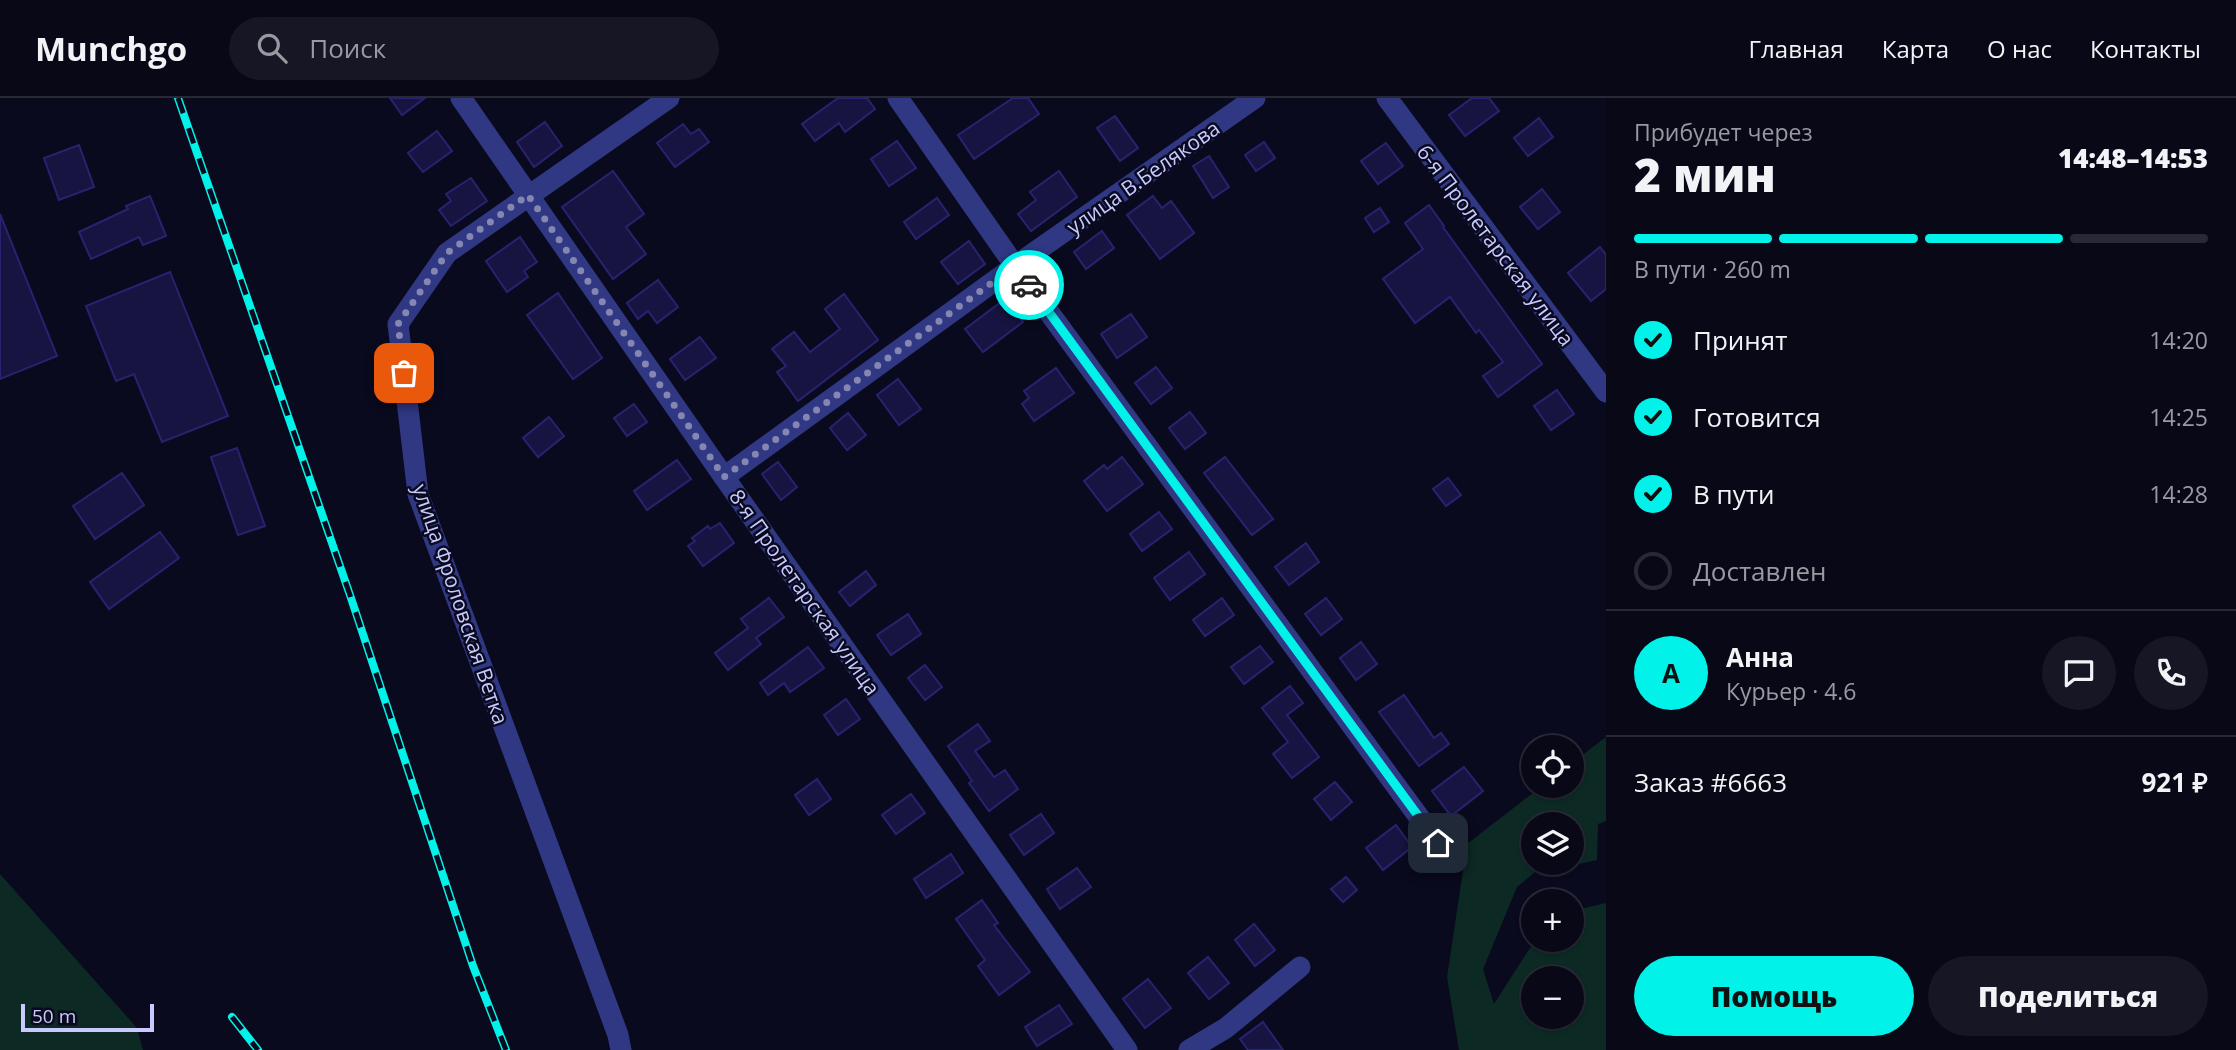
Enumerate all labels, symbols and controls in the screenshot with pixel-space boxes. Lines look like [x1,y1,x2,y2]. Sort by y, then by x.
search box [229,17,719,80]
text: Munchgo [35,26,187,71]
icon: search [253,29,291,67]
text: Поиск [309,30,386,66]
text: Главная [1749,32,1844,65]
text: Карта [1882,32,1949,65]
text: О нас [1987,32,2052,65]
text: Контакты [2090,32,2201,65]
street label: улица В.Белякова [1061,114,1225,240]
text: Прибудет через [1634,116,1813,148]
street label: 6-я Пролетарская улица [1411,139,1581,351]
text: 14:48–14:53 [2058,140,2208,176]
text: 2 мин [1634,143,1776,205]
courier [994,250,1064,320]
text: В пути · 260 m [1634,253,1791,285]
icon: car [1010,266,1048,304]
icon: check [1634,321,1672,359]
text: Принят [1693,322,1787,358]
text: 14:20 [2149,324,2208,356]
pin [374,343,434,403]
icon: bag [385,354,423,392]
icon: check [1634,398,1672,436]
text: Готовится [1693,399,1821,435]
text: 14:25 [2149,401,2208,433]
icon: check [1634,475,1672,513]
text: В пути [1693,476,1774,512]
text: 14:28 [2149,478,2208,510]
street label: улица Фроловская Ветка [407,480,515,728]
street label: 8-я Пролетарская улица [723,484,887,700]
text: Доставлен [1693,553,1826,589]
button: chat [2042,636,2116,710]
button: phone [2134,636,2208,710]
text: Анна [1726,639,1794,675]
text: А [1662,655,1680,691]
text: Курьер · 4.6 [1726,675,1857,707]
map controls [1521,735,1584,1029]
button: locate [1521,735,1584,798]
text: Заказ #6663 [1634,764,1787,800]
text: 921 ₽ [2142,764,2208,800]
button: layers [1521,812,1584,875]
pin [1408,813,1468,873]
icon: home [1419,824,1457,862]
button: + [1521,889,1584,952]
button: Помощь [1634,956,1914,1036]
button: Поделиться [1928,956,2208,1036]
button: − [1521,966,1584,1029]
scale bar [21,1001,154,1033]
text: 50 m [32,1003,76,1029]

